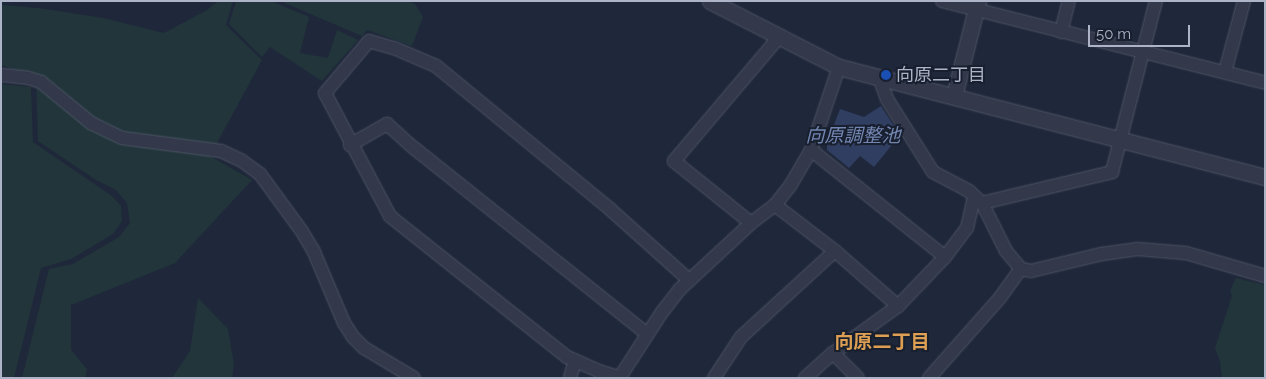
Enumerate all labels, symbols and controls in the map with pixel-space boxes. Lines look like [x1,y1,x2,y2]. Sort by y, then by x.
scale bar [1091,15,1194,47]
text: 50 m [1096,25,1131,43]
place label: 向原二丁目 [896,64,986,86]
marker: 向原二丁目 [880,69,892,81]
water label: 向原調整池 [806,125,900,147]
district label: 向原二丁目 [835,331,929,353]

